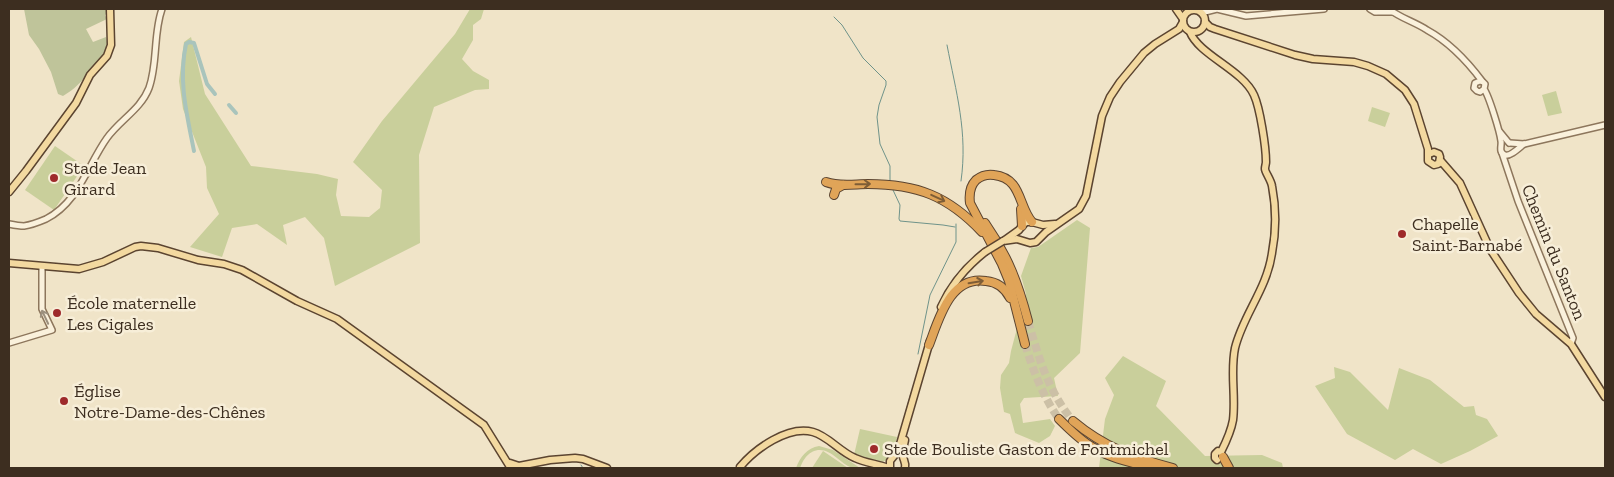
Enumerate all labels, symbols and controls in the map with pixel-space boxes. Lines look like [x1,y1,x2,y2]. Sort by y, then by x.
place label: Stade Jean Girard [64,157,147,200]
marker: Stade Jean Girard [48,172,60,184]
one-way arrow [854,179,870,189]
street label: Chemin du Santon [1517,181,1591,324]
one-way arrow [930,194,945,203]
place label: Chapelle Saint-Barnabé [1412,213,1522,256]
marker: Chapelle Saint-Barnabé [1396,228,1408,240]
one-way arrow [967,276,983,286]
place label: École maternelle Les Cigales [67,292,196,335]
marker: École maternelle Les Cigales [51,307,63,319]
one-way arrow [40,309,50,324]
place label: Église Notre-Dame-des-Chênes [74,380,266,423]
marker: Église Notre-Dame-des-Chênes [58,395,70,407]
place label: Stade Bouliste Gaston de Fontmichel [884,438,1169,460]
marker: Stade Bouliste Gaston de Fontmichel [868,443,880,455]

